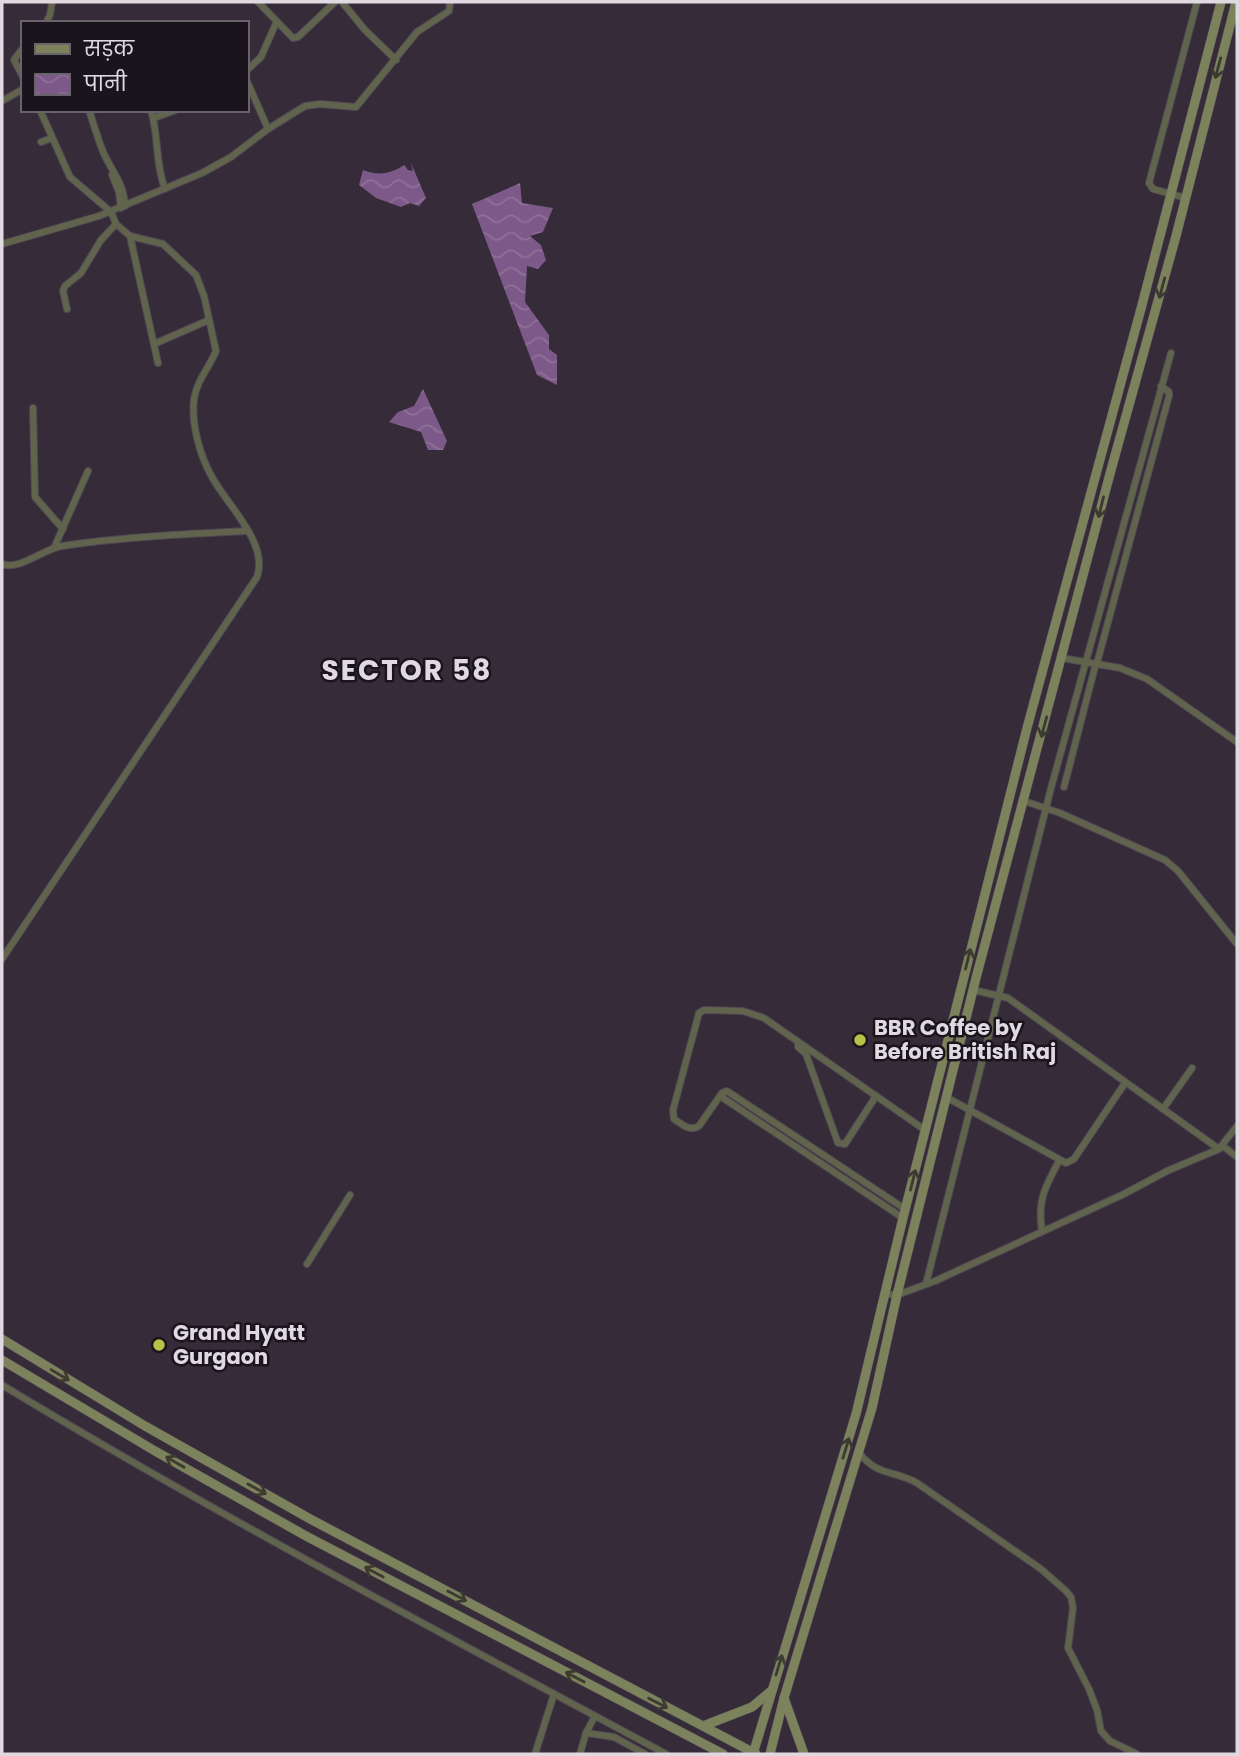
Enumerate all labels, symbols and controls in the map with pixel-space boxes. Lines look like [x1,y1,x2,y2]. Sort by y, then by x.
legend [21,21,248,112]
text: सड़क [83,34,135,63]
one-way arrow [1211,57,1224,79]
text: पानी [83,69,127,98]
one-way arrow [1155,276,1168,299]
one-way arrow [1094,496,1107,518]
district label: SECTOR 58 [322,651,492,690]
one-way arrow [1036,716,1049,738]
one-way arrow [962,948,975,971]
place label: BBR Coffee by Before British Raj [874,1013,1056,1066]
marker: BBR Coffee by Before British Raj [852,1032,868,1048]
one-way arrow [907,1169,920,1191]
place label: Grand Hyatt Gurgaon [173,1318,305,1371]
marker: Grand Hyatt Gurgaon [151,1337,167,1353]
one-way arrow [49,1368,69,1382]
one-way arrow [840,1437,853,1459]
one-way arrow [165,1455,185,1469]
one-way arrow [246,1482,266,1496]
one-way arrow [364,1564,385,1578]
one-way arrow [447,1590,467,1604]
one-way arrow [774,1655,787,1677]
one-way arrow [565,1670,586,1684]
one-way arrow [648,1696,668,1710]

